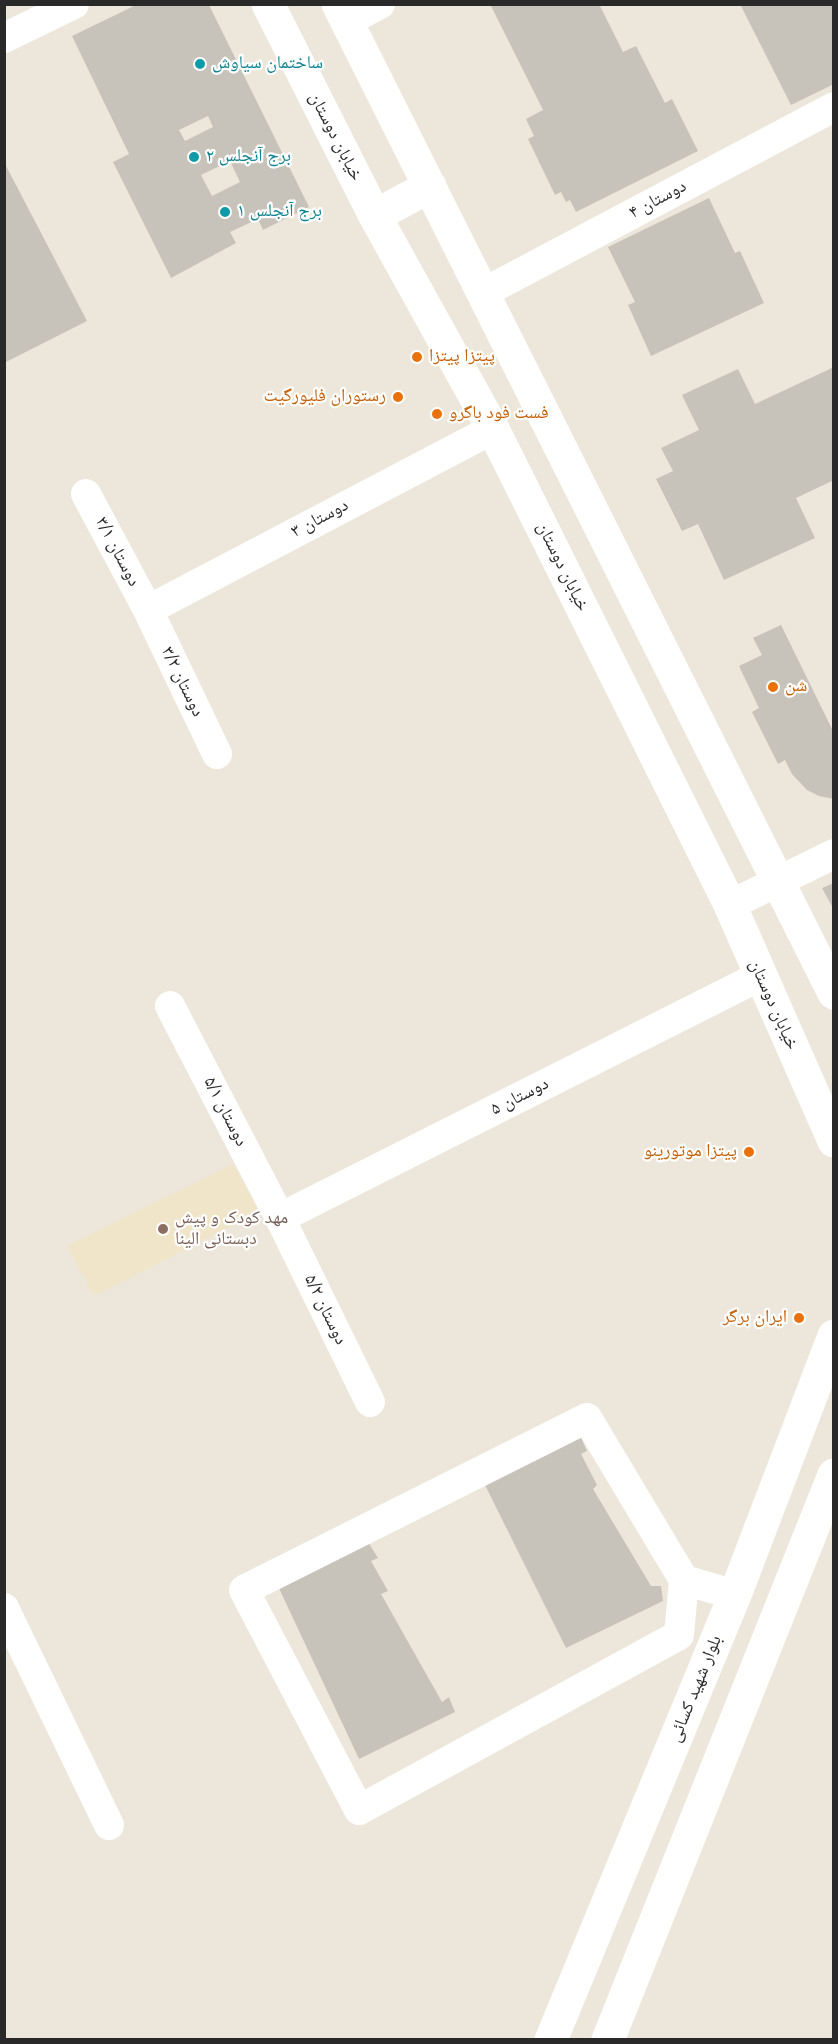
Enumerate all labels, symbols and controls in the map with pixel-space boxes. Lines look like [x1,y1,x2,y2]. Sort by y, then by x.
place label: ساختمان سیاوش [212,53,323,75]
marker: ساختمان سیاوش [193,57,207,71]
street label: خیابان دوستان [303,89,367,185]
place label: برج آنجلس ۲ [206,146,291,168]
marker: برج آنجلس ۲ [187,150,201,164]
street label: ۴ دوستان [626,176,690,224]
place label: برج آنجلس ۱ [237,201,322,223]
marker: برج آنجلس ۱ [218,205,232,219]
place label: پیتزا پیتزا [429,346,495,368]
marker: پیتزا پیتزا [410,350,424,364]
place label: رستوران فلیورگیت [263,386,386,408]
marker: رستوران فلیورگیت [391,390,405,404]
place label: فست فود باگرو [449,403,549,425]
marker: فست فود باگرو [430,407,444,421]
street label: ۳ دوستان [288,495,352,543]
street label: ۳/۱ دوستان [90,514,144,590]
street label: خیابان دوستان [531,519,593,615]
street label: ۳/۲ دوستان [156,643,208,721]
place label: شن [785,676,807,698]
marker: شن [766,680,780,694]
street label: خیابان دوستان [744,957,802,1053]
street label: ۵ دوستان [487,1073,553,1121]
street label: ۵/۱ دوستان [198,1074,252,1150]
place label: پیتزا موتورینو [644,1141,737,1163]
marker: پیتزا موتورینو [742,1145,756,1159]
place label: مهد کودک و پیش دبستانی الینا [175,1208,288,1250]
marker: مهد کودک و پیش دبستانی الینا [156,1222,170,1236]
street label: ۵/۲ دوستان [299,1271,351,1349]
place label: ایران برگر [723,1307,787,1329]
marker: ایران برگر [792,1311,806,1325]
street label: بلوار شهید کسائی [665,1632,727,1746]

